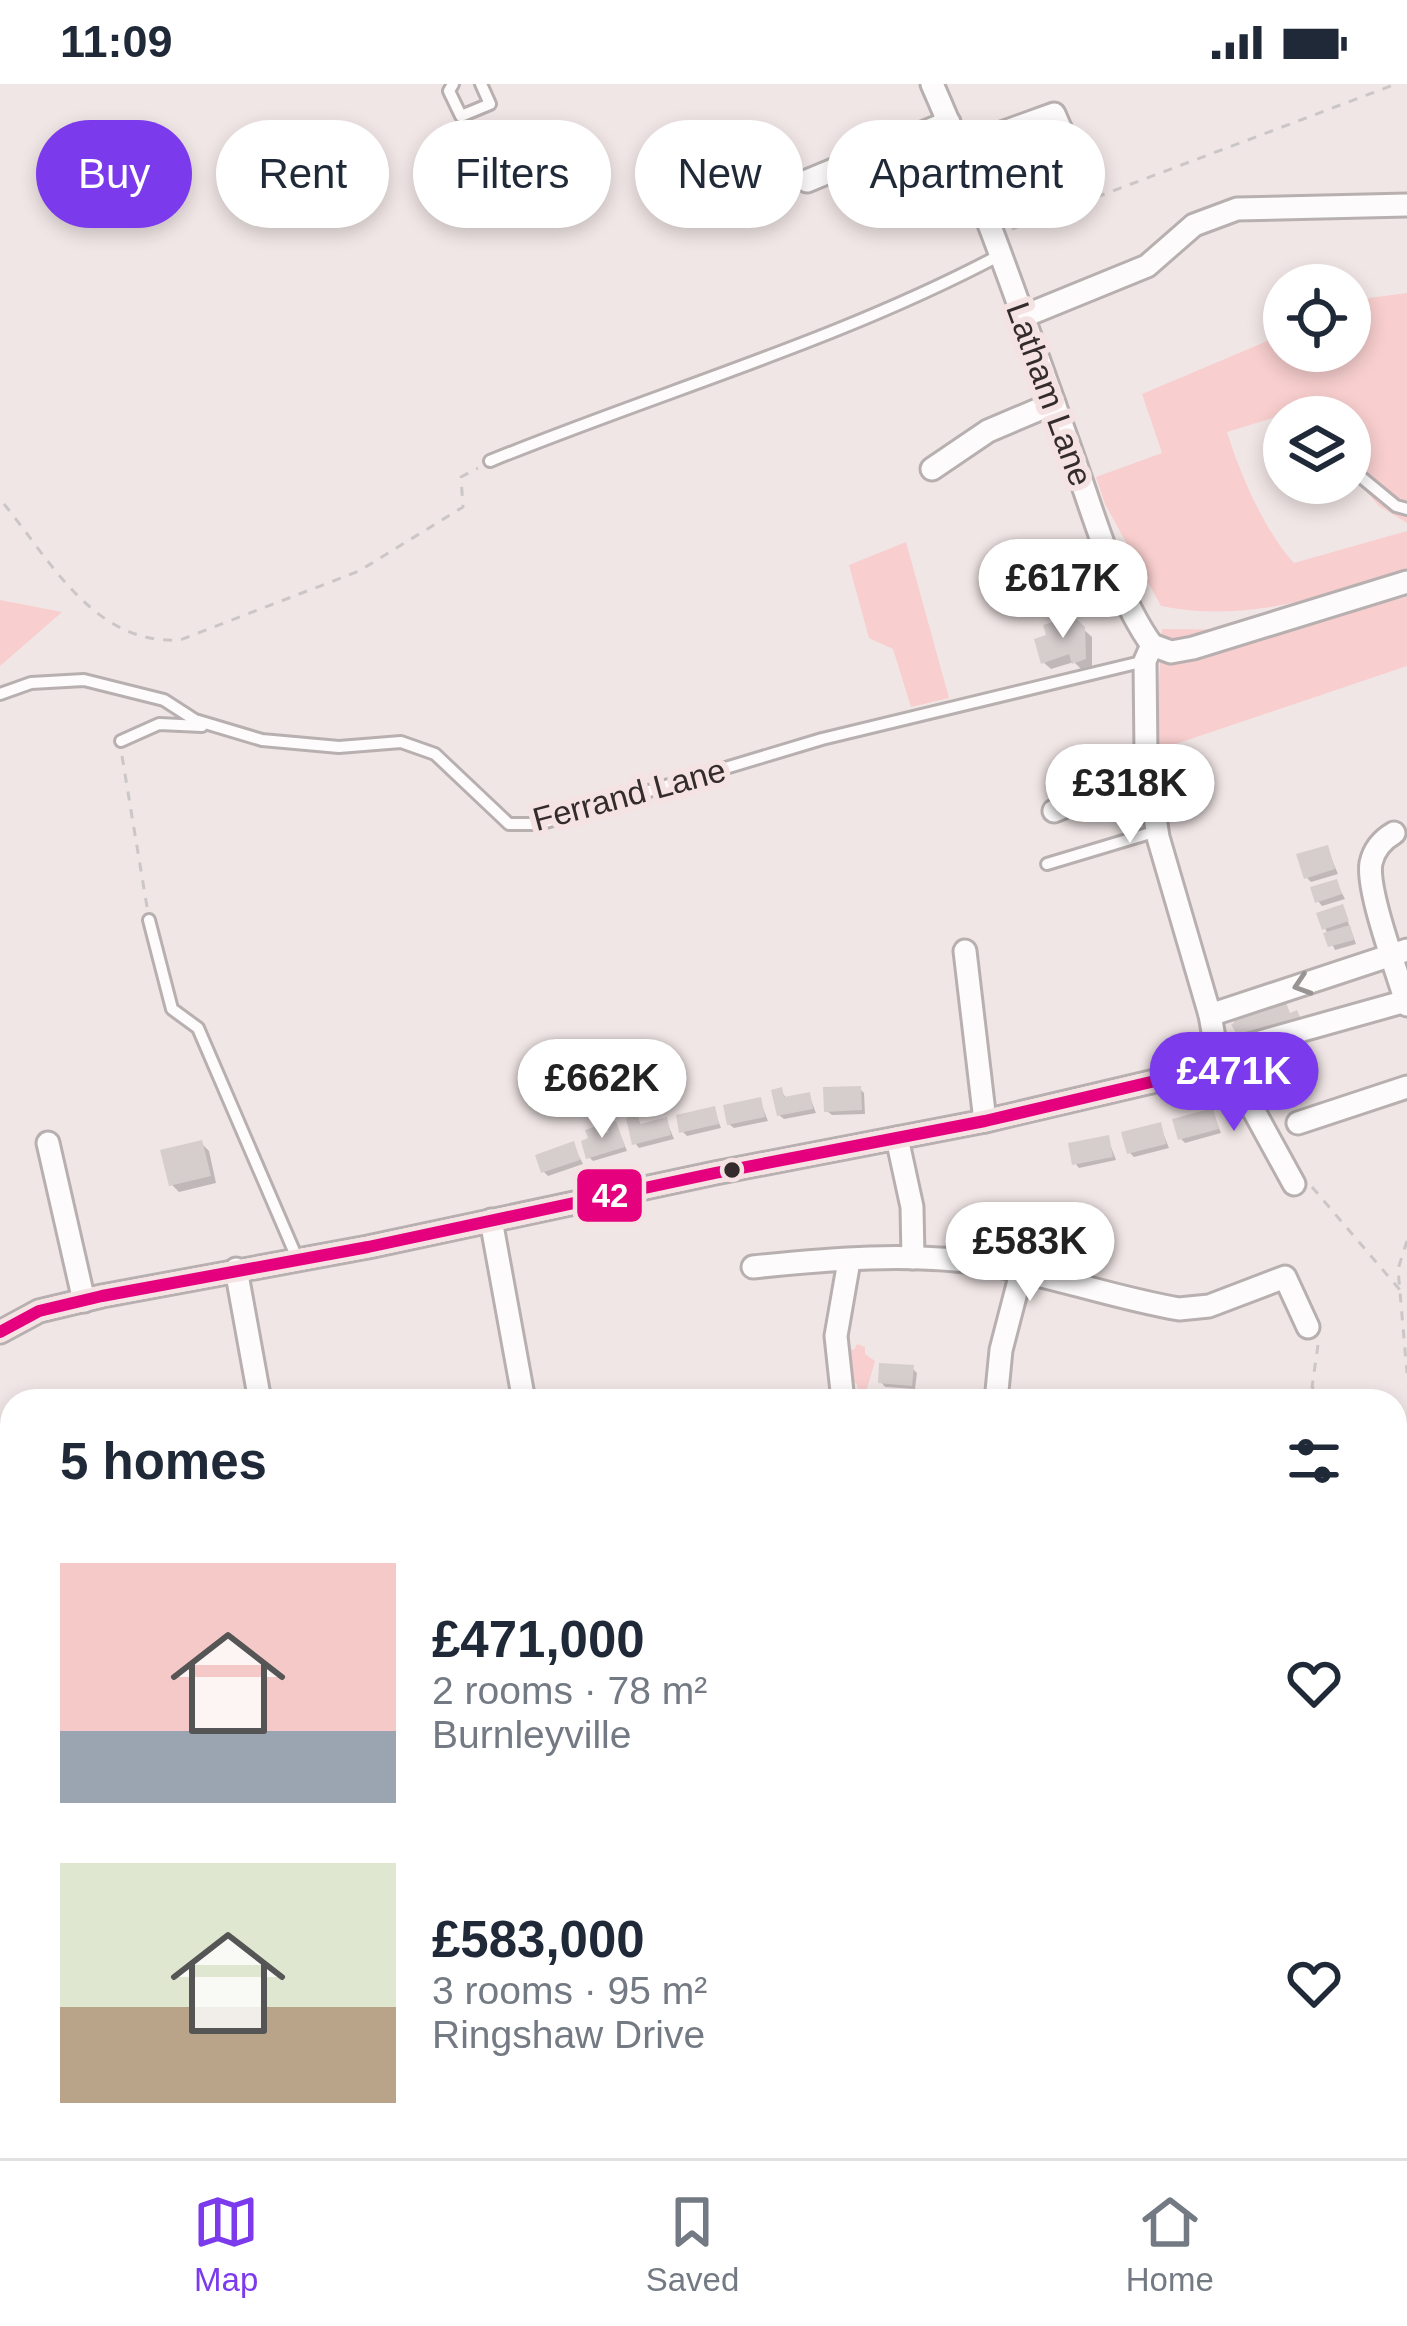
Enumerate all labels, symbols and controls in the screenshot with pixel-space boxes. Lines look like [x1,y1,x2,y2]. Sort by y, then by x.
text: 11:09 [60,16,173,67]
chip: Buy [36,120,192,228]
chip: Rent [216,120,389,228]
chip: Filters [413,120,611,228]
chip: New [635,120,803,228]
chip: Apartment [827,120,1105,228]
map controls [1263,264,1371,504]
button: locate [1263,264,1371,372]
street label: Latham Lane [999,297,1100,491]
button: layers [1263,396,1371,504]
pin: £617K [979,539,1147,641]
text: £617K [1006,556,1120,599]
pin: £318K [1046,744,1214,846]
street label: Ferrand Lane [529,751,730,838]
text: £318K [1073,761,1187,804]
one-way arrow [1292,970,1313,995]
pin: £471K [1150,1032,1318,1134]
pin: £662K [518,1039,686,1141]
text: £471K [1177,1049,1291,1092]
text: £662K [545,1056,659,1099]
unlabelled marker [721,1159,743,1181]
line badge: 42 [575,1167,644,1224]
text: 42 [592,1177,628,1214]
pin: £583K [946,1202,1114,1304]
text: £583K [973,1219,1087,1262]
icon: filters [1281,1428,1347,1494]
text: 5 homes [60,1433,267,1490]
icon: home [156,1611,300,1755]
text: £471,000 [432,1611,645,1668]
icon: heart [1281,1650,1347,1716]
text: 2 rooms · 78 m² [432,1669,707,1712]
text: Burnleyville [432,1713,631,1756]
icon: home [156,1911,300,2055]
text: £583,000 [432,1911,645,1968]
icon: heart [1281,1950,1347,2016]
text: 3 rooms · 95 m² [432,1969,707,2012]
text: Ringshaw Drive [432,2013,705,2056]
tab: Map [193,2189,259,2299]
tab: Saved [646,2189,739,2299]
tab: Home [1126,2189,1214,2299]

